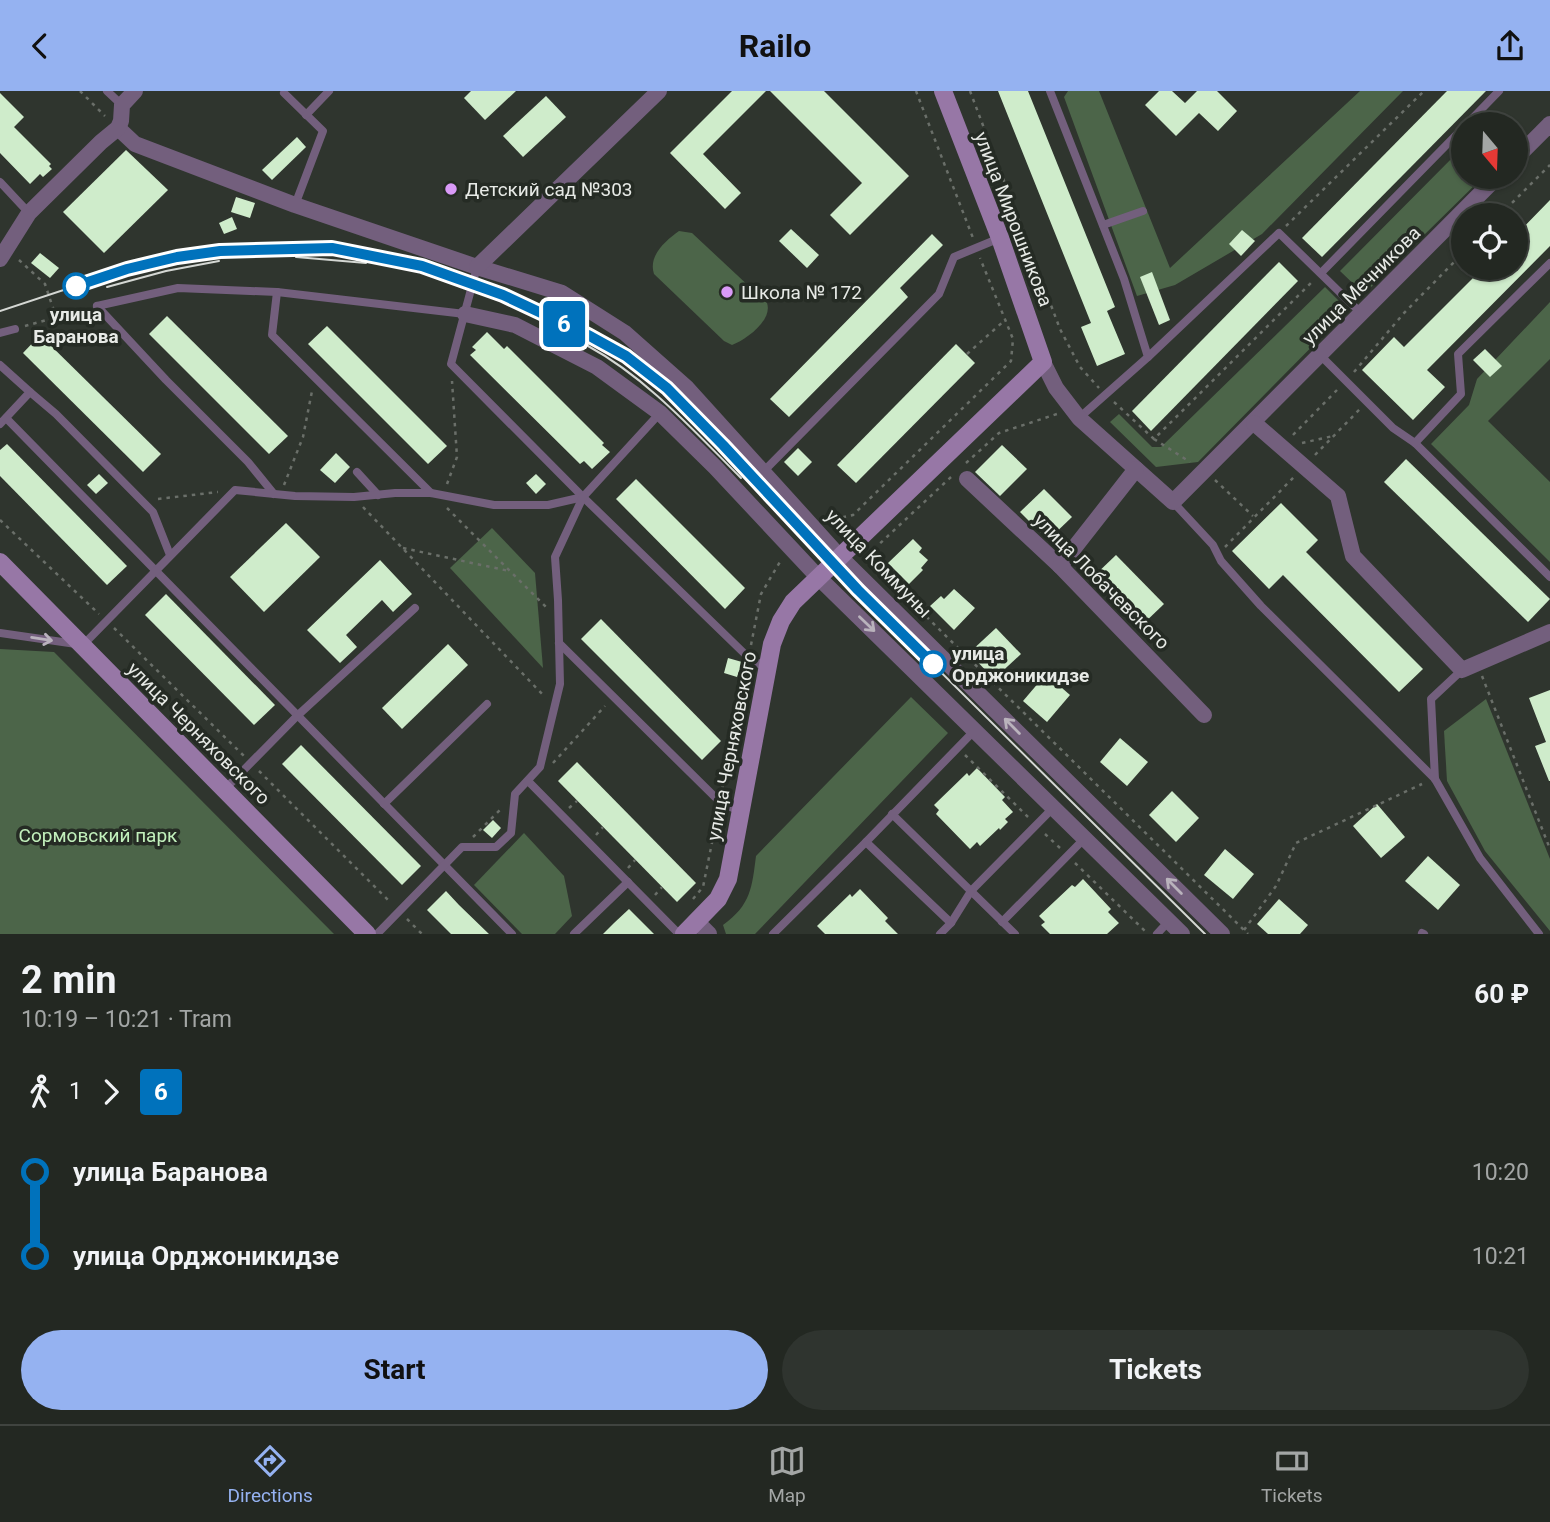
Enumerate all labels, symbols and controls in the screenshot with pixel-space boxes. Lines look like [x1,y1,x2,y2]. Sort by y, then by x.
icon: back [21,27,59,65]
text: Railo [739,27,811,65]
icon: share [1491,27,1529,65]
north arrow [1451,112,1528,189]
map controls [1451,112,1528,280]
street label: улица Мирошникова [970,129,1057,310]
place label: Детский сад №303 [465,178,633,201]
marker: Детский сад №303 [443,181,459,197]
button: locate [1451,203,1528,280]
street label: улица Мечникова [1297,221,1425,349]
marker: улица Баранова [63,273,89,299]
place label: Школа № 172 [741,281,862,304]
marker: Школа № 172 [719,284,735,300]
line badge: 6 [541,301,587,347]
place label: улица Баранова [33,303,119,348]
text: 6 [557,310,571,338]
street label: улица Коммуны [821,504,936,623]
street label: улица Лобачевского [1029,509,1174,654]
one-way arrow [858,616,875,633]
one-way arrow [30,633,52,646]
place label: улица Орджоникидзе [952,642,1089,687]
street label: улица Черняховского [702,649,761,843]
marker: улица Орджоникидзе [920,651,946,677]
street label: улица Черняховского [122,657,275,810]
one-way arrow [1003,718,1020,735]
park label: Сормовский парк [19,824,178,847]
one-way arrow [1165,878,1182,895]
text: 2 min [21,958,117,1002]
text: 60 ₽ [1474,979,1529,1009]
text: 10:19 – 10:21 · Tram [21,1006,232,1033]
icon: walk [21,1073,59,1111]
icon: forward [92,1073,130,1111]
text: 1 [69,1078,82,1105]
text: 6 [154,1078,168,1106]
text: улица Баранова [73,1157,268,1187]
text: 10:20 [1472,1159,1529,1186]
text: улица Орджоникидзе [73,1241,339,1271]
text: 10:21 [1472,1243,1529,1270]
button: Start [21,1330,768,1410]
button: Tickets [782,1330,1529,1410]
tab: Directions [228,1442,313,1507]
tab: Map [768,1442,806,1507]
tab: Tickets [1261,1442,1322,1507]

